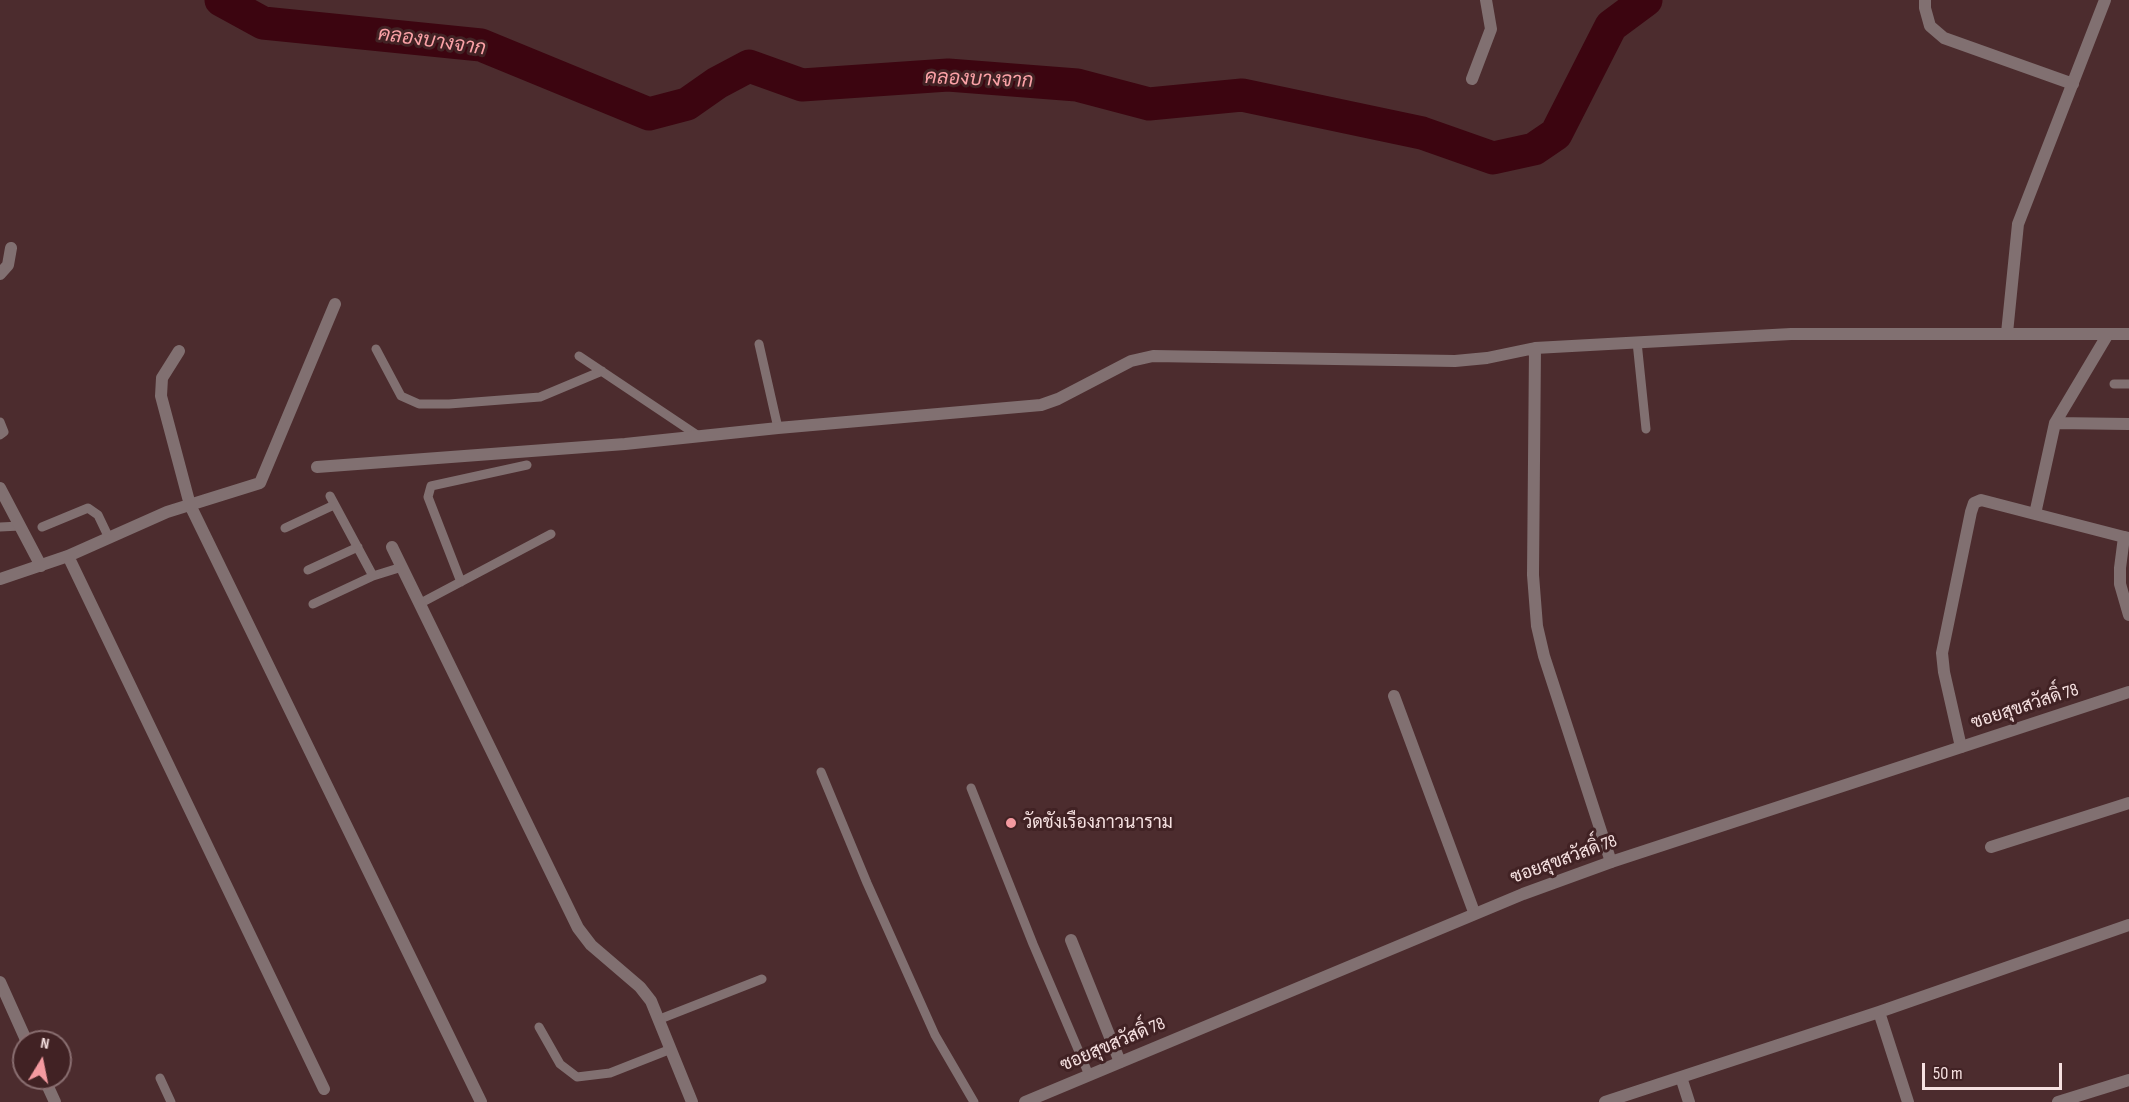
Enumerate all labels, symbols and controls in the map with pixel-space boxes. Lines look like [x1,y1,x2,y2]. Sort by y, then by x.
water label: คลองบางจาก [377,23,487,61]
water label: คลองบางจาก [924,66,1034,94]
street label: ซอยสุขสวัสดิ์ 78 [1969,679,2081,735]
place label: วัดชังเรืองภาวนาราม [1023,812,1173,834]
marker: วัดชังเรืองภาวนาราม [1004,816,1018,830]
street label: ซอยสุขสวัสดิ์ 78 [1508,831,1620,889]
street label: ซอยสุขสวัสดิ์ 78 [1057,1013,1169,1077]
north arrow [12,1030,72,1090]
text: N [39,1034,51,1054]
scale bar [1925,1051,2064,1089]
text: 50 m [1933,1063,1963,1084]

